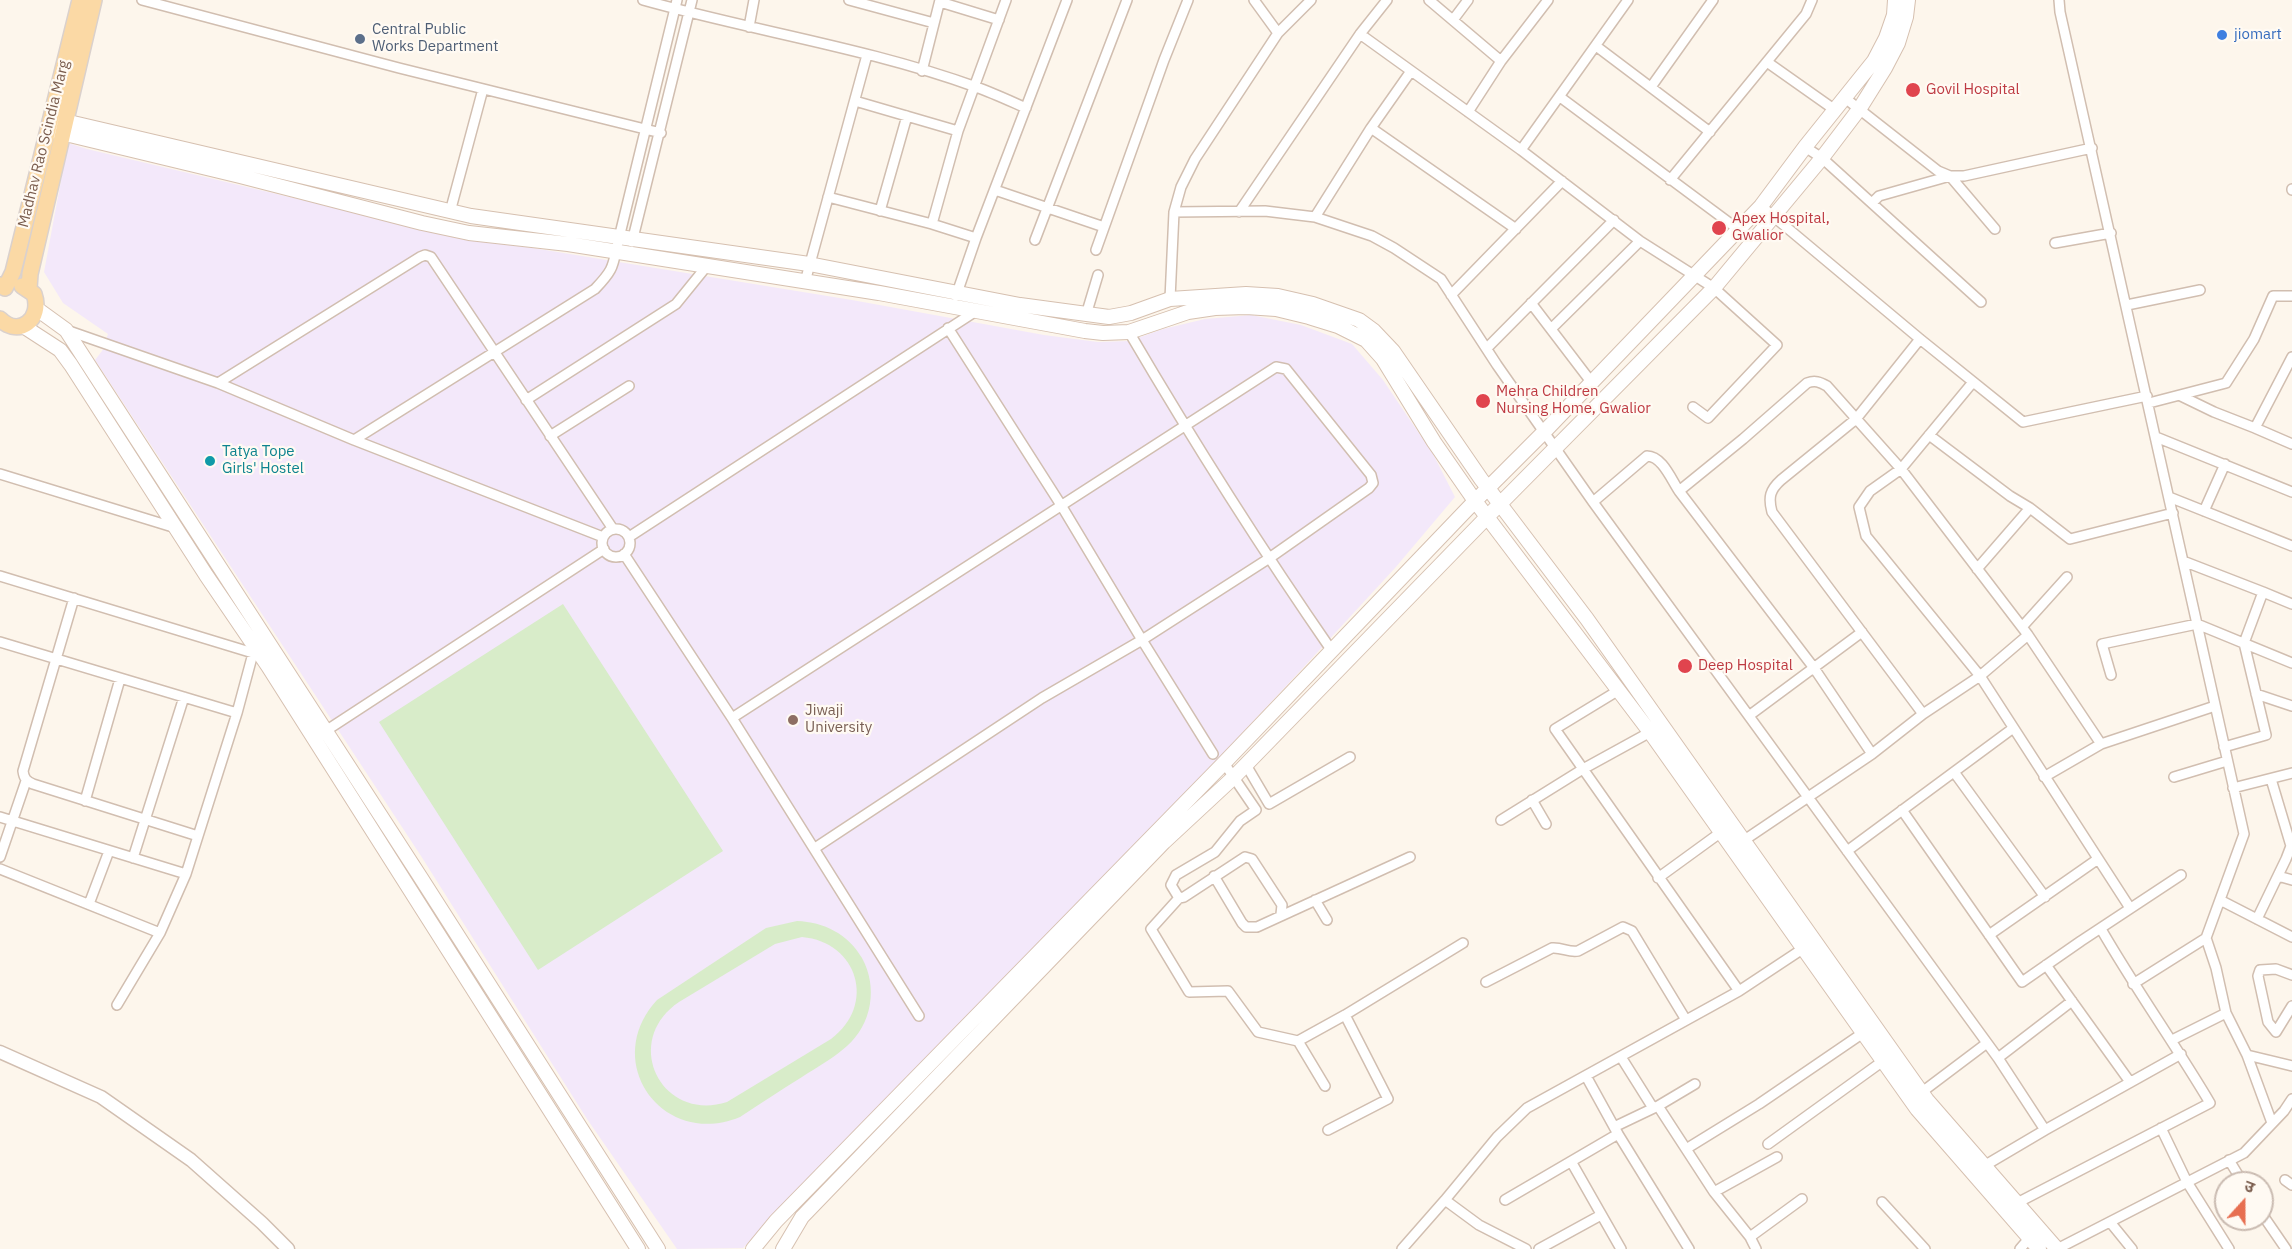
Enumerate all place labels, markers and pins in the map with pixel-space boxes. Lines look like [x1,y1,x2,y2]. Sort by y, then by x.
place label: Central Public Works Department [372,21,499,56]
place label: jiomart [2234,26,2282,44]
marker: jiomart [2215,28,2229,42]
marker: Central Public Works Department [353,32,367,46]
marker: Govil Hospital [1904,81,1922,99]
place label: Govil Hospital [1926,81,2020,99]
place label: Apex Hospital, Gwalior [1732,210,1830,245]
marker: Apex Hospital, Gwalior [1710,219,1728,237]
place label: Mehra Children Nursing Home, Gwalior [1496,383,1651,418]
marker: Mehra Children Nursing Home, Gwalior [1474,392,1492,410]
place label: Tatya Tope Girls' Hostel [222,443,304,478]
marker: Tatya Tope Girls' Hostel [203,454,217,468]
marker: Deep Hospital [1676,657,1694,675]
place label: Deep Hospital [1698,657,1793,675]
place label: Jiwaji University [805,702,872,737]
marker: Jiwaji University [786,713,800,727]

